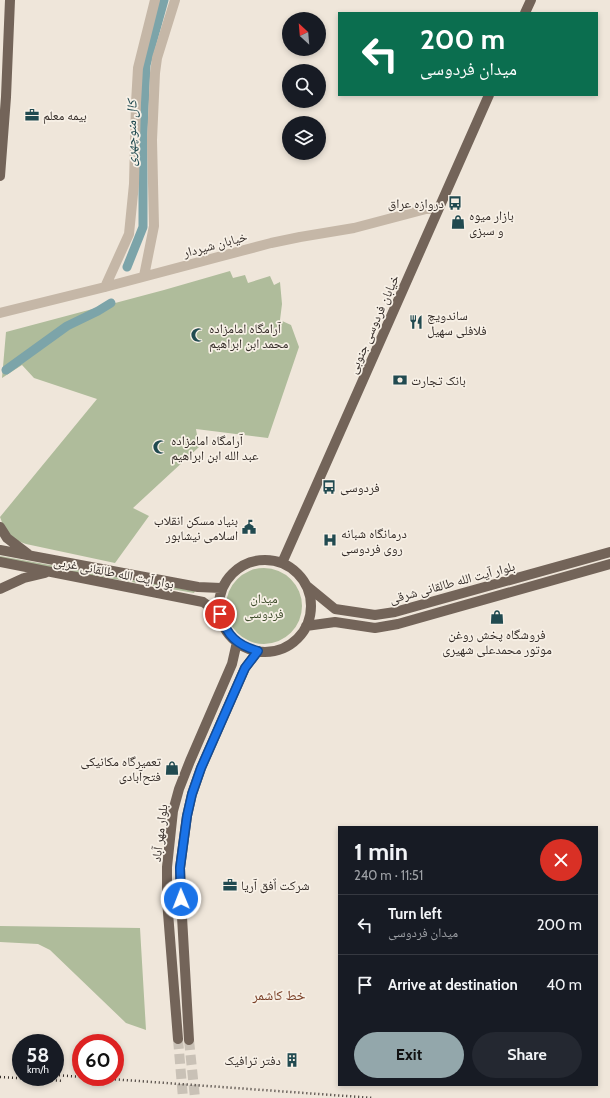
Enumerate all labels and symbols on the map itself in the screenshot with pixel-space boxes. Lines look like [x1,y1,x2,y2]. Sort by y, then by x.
north arrow [282,12,326,56]
water label: کال منوچهری [121,98,141,166]
office icon: بیمه معلم [24,107,40,123]
place label: بیمه معلم [43,107,87,124]
place label: دروازه عراق [388,195,444,212]
bus stop icon: دروازه عراق [447,195,463,211]
place label: بازار میوه و سبزی [469,207,514,239]
shop icon: بازار میوه و سبزی [450,214,466,230]
street label: خیابان شیردار [180,228,249,261]
street label: خیابان فردوسی جنوبی [344,272,403,376]
place label: ساندویچ فلافلی سهیل [427,307,487,339]
restaurant icon: ساندویچ فلافلی سهیل [408,314,424,330]
place label: آرامگاه امامزاده محمد ابن ابراهیم [209,320,288,352]
mosque icon: آرامگاه امامزاده محمد ابن ابراهیم [190,327,206,343]
bank icon: بانک تجارت [392,372,408,388]
place label: بانک تجارت [411,372,466,389]
place label: آرامگاه امامزاده عبد الله ابن ابراهیم [171,432,259,464]
mosque icon: آرامگاه امامزاده عبد الله ابن ابراهیم [152,439,168,455]
bus stop icon: فردوسی [321,479,337,495]
place label: فردوسی [340,479,380,496]
place label: بنیاد مسکن انقلاب اسلامی نیشابور [154,512,238,544]
public building icon: بنیاد مسکن انقلاب اسلامی نیشابور [241,519,257,535]
place label: درمانگاه شبانه روی فردوسی [341,525,407,557]
hospital icon: درمانگاه شبانه روی فردوسی [322,532,338,548]
street label: بوار آیت الله طالقانی غربی [52,552,176,593]
street label: بلوار آیت الله طالقانی شرقی [387,558,517,607]
park label: میدان فردوسی [244,590,284,622]
pin [203,597,237,631]
shop icon: فروشگاه پخش روغن موتور محمدعلی شهیری [489,609,505,625]
place label: فروشگاه پخش روغن موتور محمدعلی شهیری [442,626,552,658]
place label: تعمیرگاه مکانیکی فتح‌آبادی [81,753,161,786]
shop icon: تعمیرگاه مکانیکی فتح‌آبادی [164,760,180,776]
street label: بلوار مهر آباد [148,803,171,863]
office icon: شرکت اٌفق آریا [222,877,238,893]
place label: شرکت اٌفق آریا [241,877,309,894]
position arrow [160,878,202,920]
district label: خط کاشمر [252,986,306,1004]
speed limit sign: 60 [72,1034,124,1086]
place label: دفتر ترافیک [224,1052,281,1069]
building icon: دفتر ترافیک [284,1052,300,1068]

